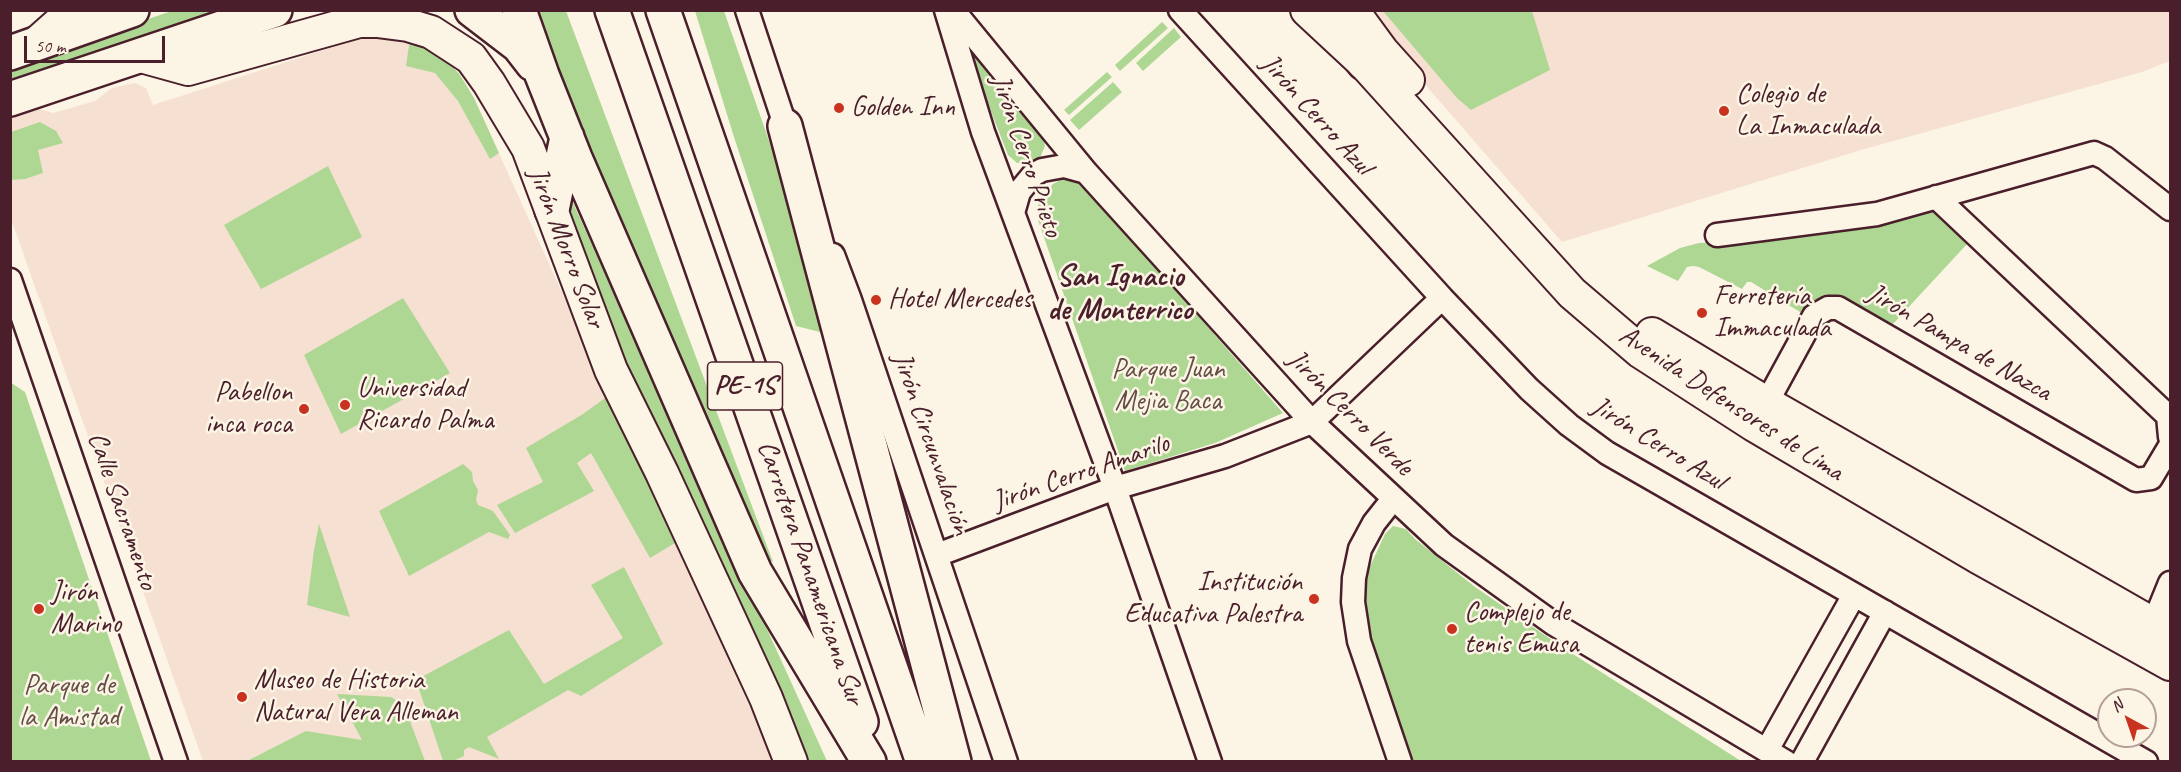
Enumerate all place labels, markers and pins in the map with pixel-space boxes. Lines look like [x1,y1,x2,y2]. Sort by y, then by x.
place label: Colegio de La Inmaculada [1736,78,1880,144]
place label: Golden Inn [851,91,955,125]
marker: Golden Inn [832,101,846,115]
marker: Colegio de La Inmaculada [1717,104,1731,118]
place label: Ferretería Immaculada [1714,280,1831,346]
place label: Hotel Mercedes [888,283,1031,317]
marker: Hotel Mercedes [869,293,883,307]
marker: Ferretería Immaculada [1695,306,1709,320]
place label: Universidad Ricardo Palma [357,372,493,438]
place label: Pabellon inca roca [205,376,292,442]
marker: Universidad Ricardo Palma [338,398,352,412]
marker: Pabellon inca roca [297,402,311,416]
place label: Institución Educativa Palestra [1124,566,1302,632]
place label: Jirón Marino [51,576,121,642]
marker: Institución Educativa Palestra [1307,592,1321,606]
place label: Complejo de tenis Emusa [1464,596,1578,662]
marker: Jirón Marino [32,602,46,616]
marker: Complejo de tenis Emusa [1445,622,1459,636]
place label: Museo de Historia Natural Vera Alleman [254,664,458,730]
marker: Museo de Historia Natural Vera Alleman [235,690,249,704]

